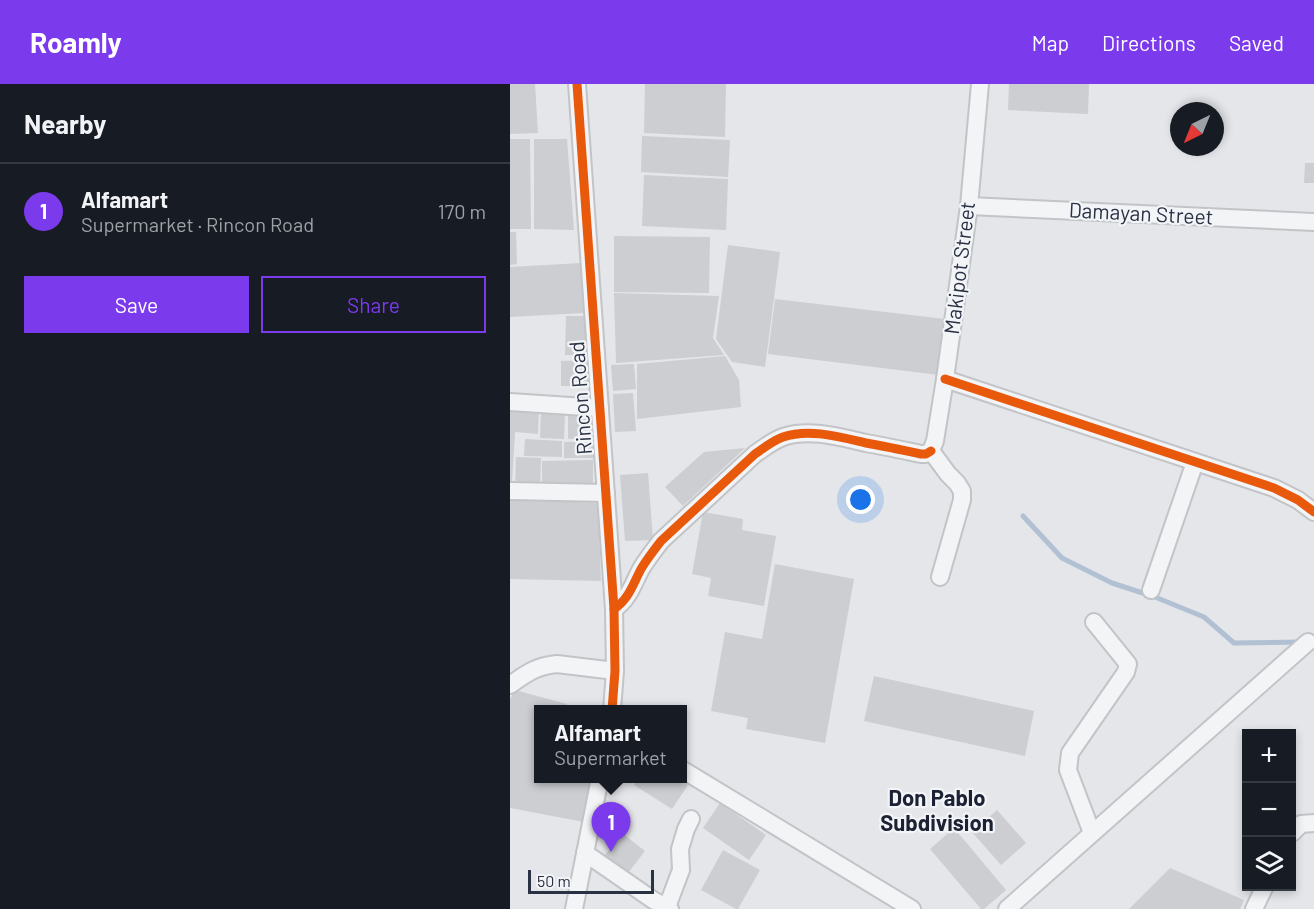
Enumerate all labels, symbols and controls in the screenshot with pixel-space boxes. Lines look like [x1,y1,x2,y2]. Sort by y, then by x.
text: Roamly [30,25,122,59]
text: Map [1032,30,1069,55]
text: Directions [1102,30,1196,55]
text: Saved [1229,30,1284,55]
north arrow [1170,102,1224,156]
text: Nearby [24,108,106,139]
text: Alfamart [81,186,168,212]
street label: Damayan Street [1068,196,1214,229]
text: 1 [40,199,47,223]
text: 170 m [438,199,486,223]
street label: Makipot Street [938,200,979,336]
text: Supermarket · Rincon Road [81,212,314,236]
button: Save [24,276,249,333]
button: Share [261,276,486,333]
street label: Rincon Road [563,341,596,456]
your location [846,485,875,514]
popup [534,705,687,783]
text: Alfamart [554,719,641,745]
map controls [1242,729,1296,891]
button: + [1242,729,1296,783]
text: Supermarket [554,745,667,769]
button: − [1242,783,1296,837]
district label: Don Pablo Subdivision [880,784,994,835]
pin: 1 [592,802,630,852]
button: layers [1242,837,1296,891]
scale bar [528,867,654,894]
text: 50 m [537,871,571,890]

